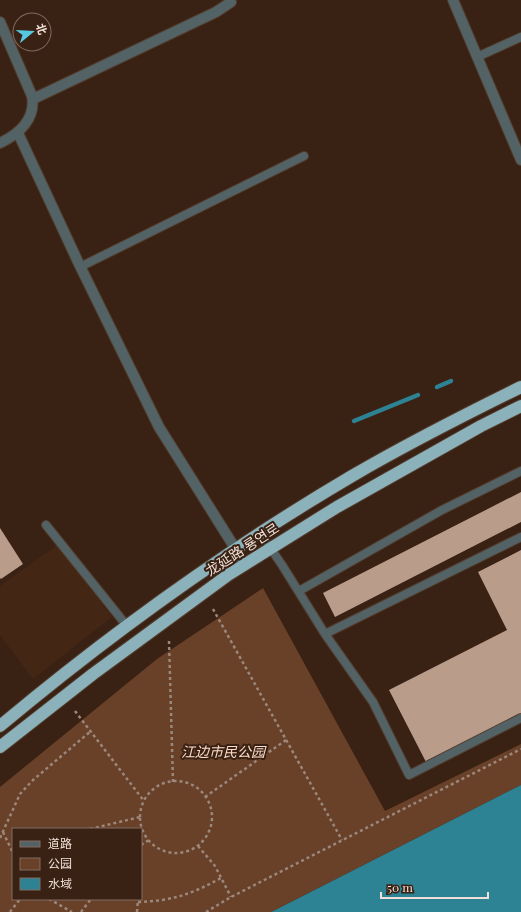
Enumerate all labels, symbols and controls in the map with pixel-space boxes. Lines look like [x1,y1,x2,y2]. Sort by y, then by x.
north arrow [12,12,52,52]
text: 北 [33,21,51,36]
street label: 龙延路 룡연로 [202,518,283,580]
park label: 江边市民公园 [181,742,267,761]
legend [12,828,142,900]
text: 道路 [48,835,72,851]
text: 公园 [48,855,72,871]
scale bar [381,874,488,900]
text: 水域 [48,875,72,891]
text: 50 m [387,879,413,895]

